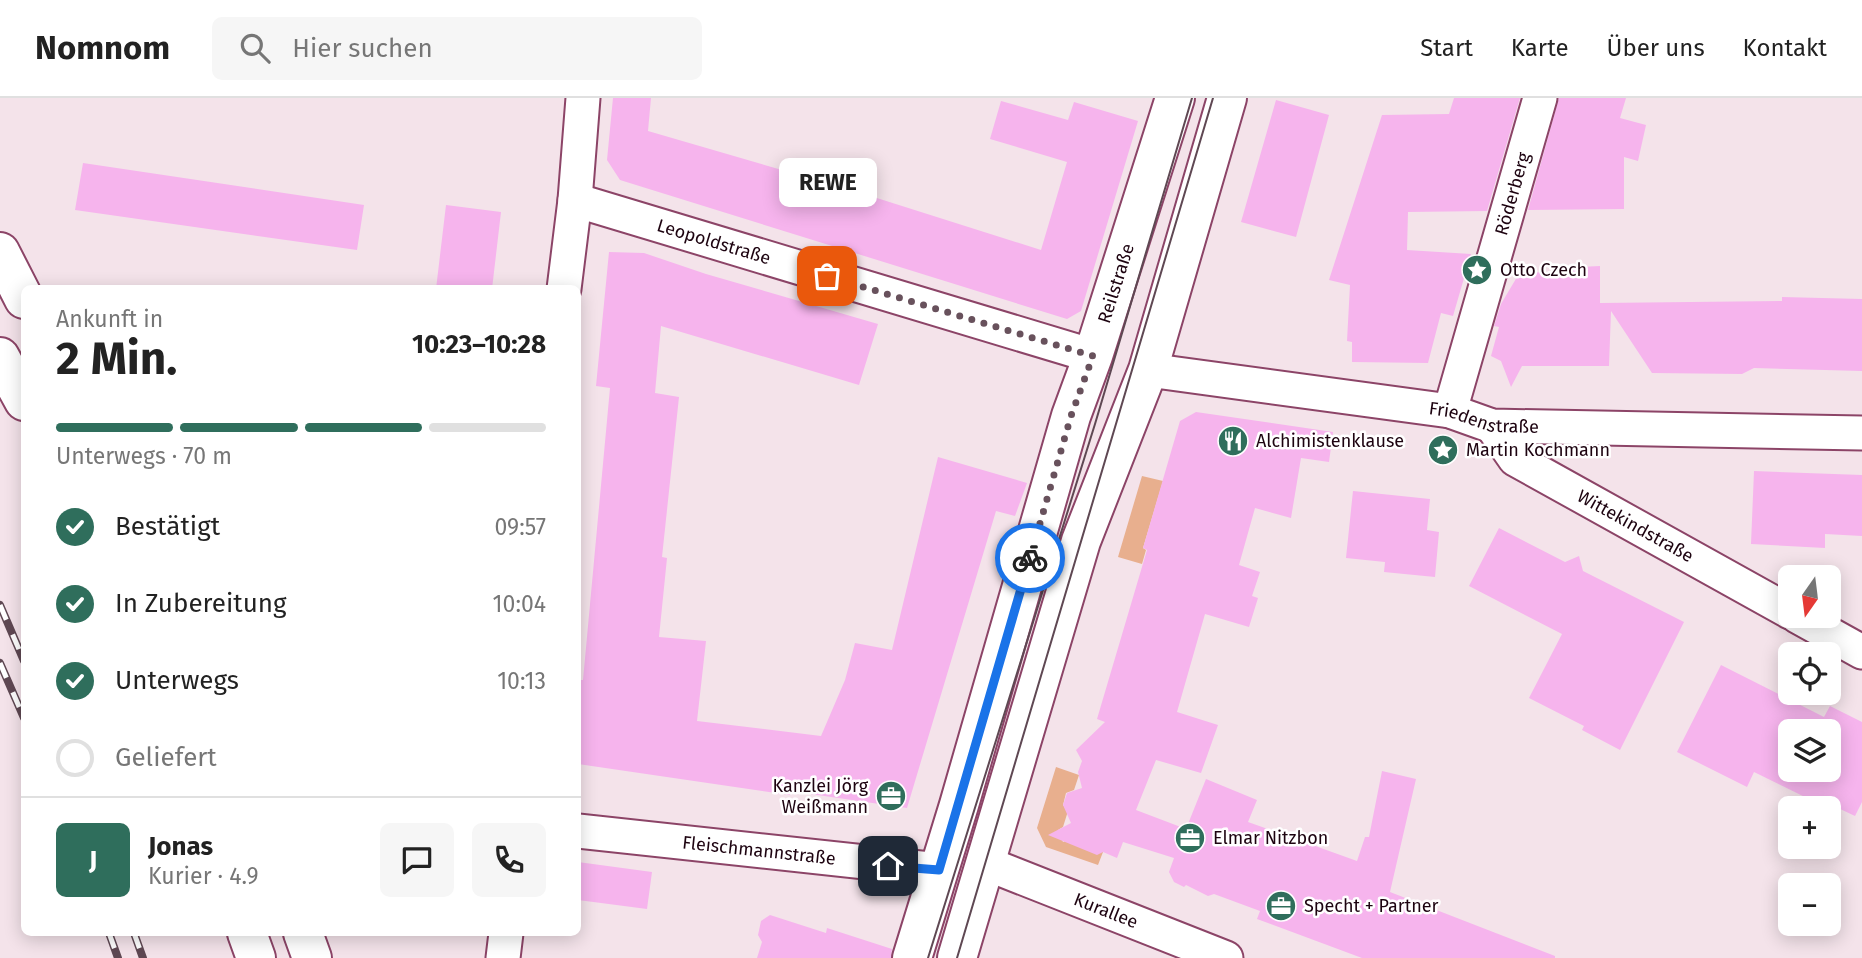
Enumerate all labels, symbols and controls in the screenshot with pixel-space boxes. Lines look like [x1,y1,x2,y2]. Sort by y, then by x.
search box [212,17,702,80]
text: Nomnom [35,28,170,68]
icon: search [236,29,274,67]
text: Hier suchen [292,33,433,64]
text: Start [1420,34,1473,62]
text: Karte [1511,34,1569,62]
text: Über uns [1607,34,1705,62]
text: Kontakt [1743,34,1827,62]
street label: Röderberg [1490,149,1535,238]
callout: REWE [778,157,876,206]
text: REWE [799,168,857,196]
street label: Leopoldstraße [654,214,773,269]
street label: Reilstraße [1093,241,1139,326]
pin [797,246,857,306]
place icon: Otto Czech [1460,253,1494,287]
icon: bag [808,257,846,295]
place label: Otto Czech [1500,259,1587,281]
text: Ankunft in [56,305,163,333]
text: 10:23–10:28 [412,329,546,360]
text: 2 Min. [56,331,177,386]
street label: Friedenstraße [1428,397,1539,438]
restaurant icon: Alchimistenklause [1216,424,1250,458]
place label: Alchimistenklause [1256,430,1404,452]
place icon: Martin Kochmann [1426,433,1460,467]
place label: Martin Kochmann [1466,439,1610,461]
text: Unterwegs · 70 m [56,442,232,470]
street label: Wittekindstraße [1573,485,1697,567]
icon: check [56,508,94,546]
text: Bestätigt [115,511,220,542]
text: 09:57 [495,513,546,541]
courier [995,523,1065,593]
icon: bike [1011,539,1049,577]
north arrow [1778,565,1841,628]
map controls [1778,565,1841,936]
icon: check [56,585,94,623]
text: In Zubereitung [115,588,287,619]
text: 10:04 [493,590,546,618]
button: locate [1778,642,1841,705]
icon: check [56,662,94,700]
text: Unterwegs [115,665,239,696]
text: 10:13 [497,667,546,695]
button: layers [1778,719,1841,782]
text: Geliefert [115,742,217,773]
place label: Kanzlei Jörg Weißmann [772,775,869,818]
office icon: Kanzlei Jörg Weißmann [874,779,908,813]
button: + [1778,796,1841,859]
office icon: Elmar Nitzbon [1173,821,1207,855]
button: chat [380,823,454,897]
button: phone [472,823,546,897]
place label: Elmar Nitzbon [1213,827,1328,849]
text: Jonas [148,831,213,862]
street label: Fleischmannstraße [681,831,837,870]
pin [858,836,918,896]
text: J [89,845,97,876]
icon: home [869,847,907,885]
text: Kurier · 4.9 [148,862,258,890]
button: − [1778,873,1841,936]
street label: Kurallee [1071,888,1141,933]
office icon: Specht + Partner [1264,889,1298,923]
place label: Specht + Partner [1304,895,1439,917]

